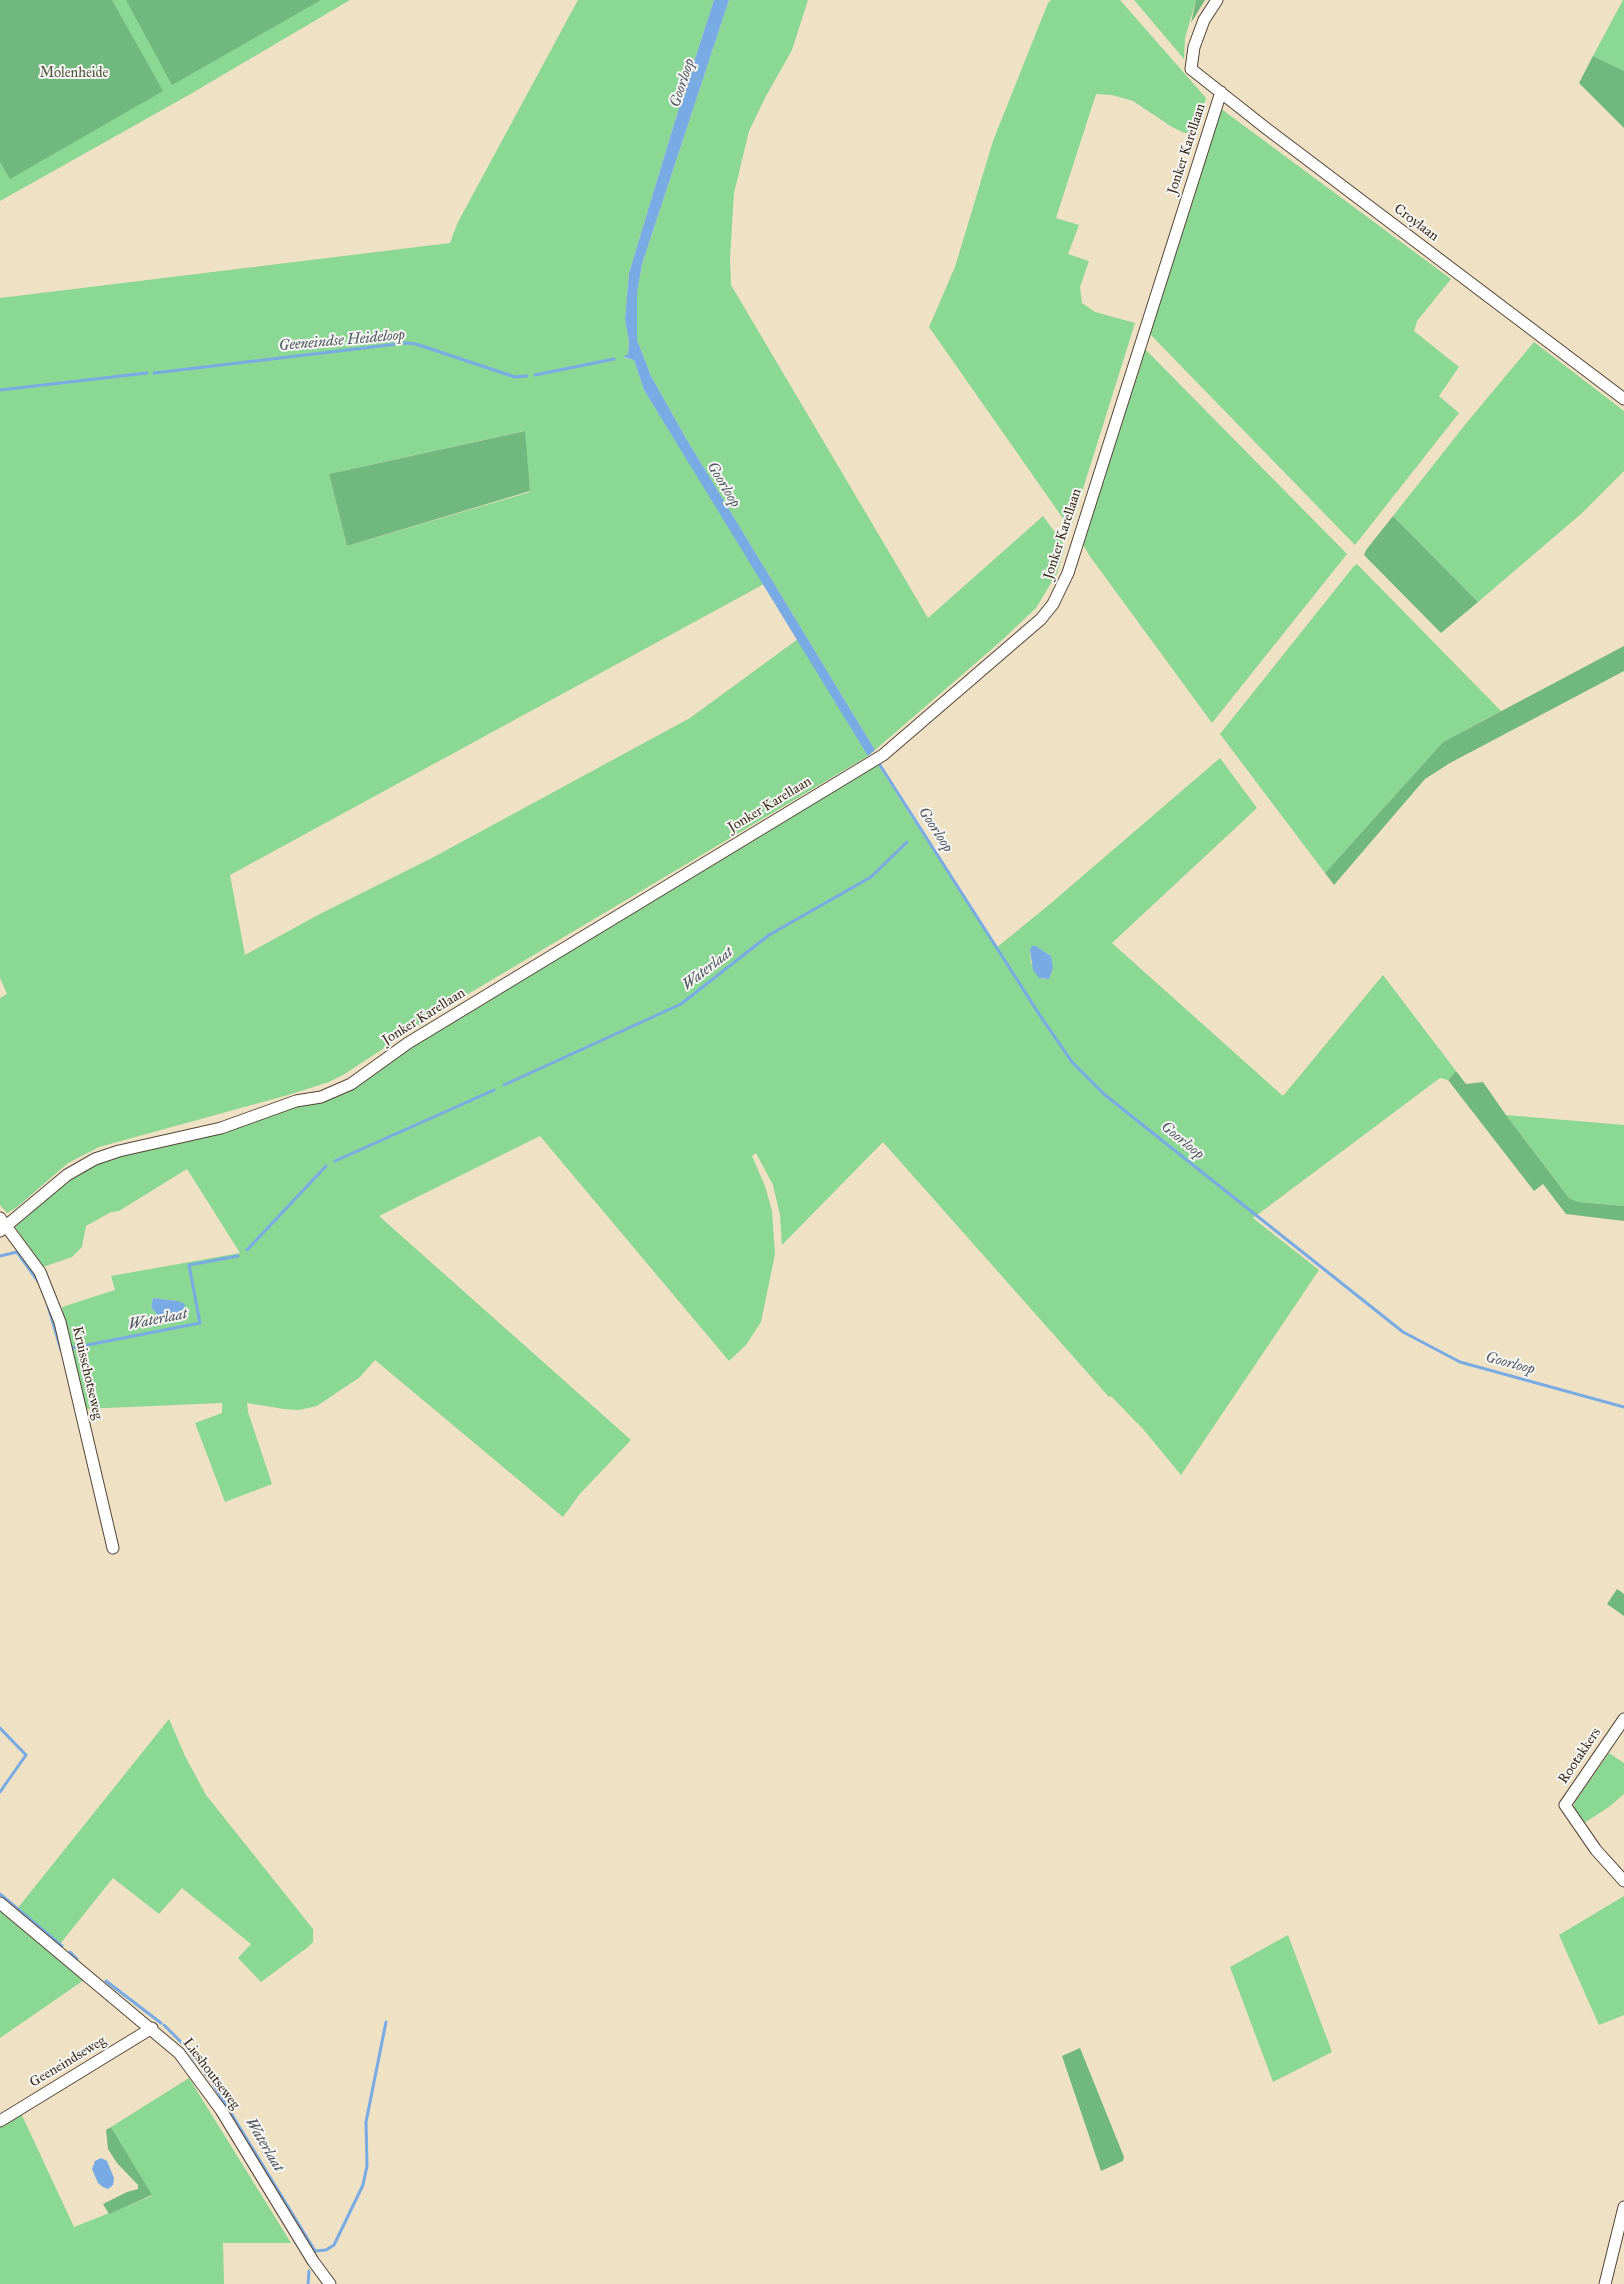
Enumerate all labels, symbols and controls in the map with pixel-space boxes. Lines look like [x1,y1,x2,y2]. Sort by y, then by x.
water label: Goorloop [667,56,699,110]
park label: Molenheide [40,66,108,82]
street label: Jonker Karellaan [1164,102,1210,196]
street label: Croylaan [1390,201,1442,245]
water label: Geeneindse Heideloop [278,327,406,355]
water label: Goorloop [702,459,744,511]
street label: Jonker Karellaan [1040,487,1086,581]
street label: Jonker Karellaan [725,773,815,837]
water label: Goorloop [914,804,956,856]
water label: Waterlaat [679,944,737,994]
street label: Jonker Karellaan [380,985,468,1049]
water label: Goorloop [1157,1118,1207,1164]
water label: Waterlaat [127,1305,189,1335]
street label: Kruisschotseweg [68,1325,106,1421]
water label: Goorloop [1483,1349,1537,1379]
street label: Rootakkers [1555,1725,1605,1787]
street label: Geeneindseweg [27,2033,109,2091]
street label: Lieshoutseweg [179,2035,243,2113]
water label: Waterlaat [241,2115,287,2175]

